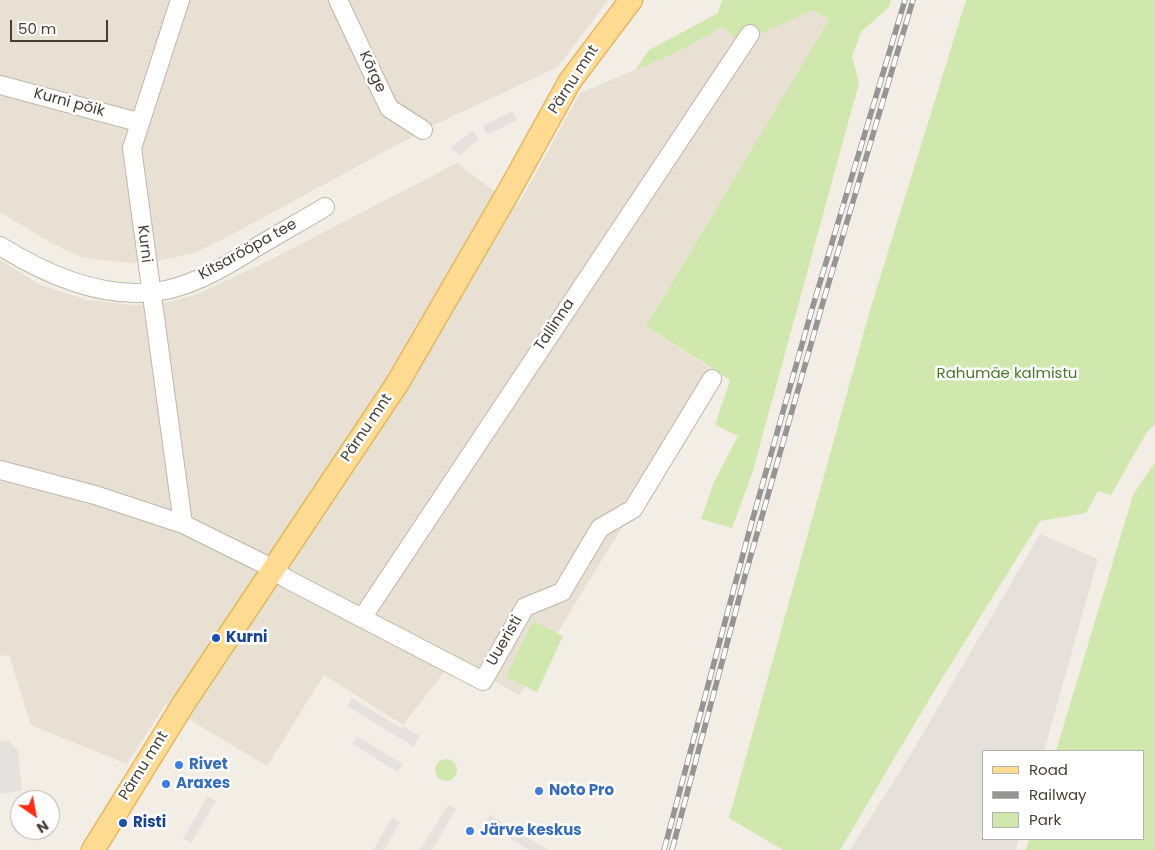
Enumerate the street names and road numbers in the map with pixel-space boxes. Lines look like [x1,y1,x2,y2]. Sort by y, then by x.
street label: Pärnu mnt [545,42,603,118]
street label: Kõrge [355,48,389,96]
street label: Kurni põik [32,85,106,121]
street label: Kitsarööpa tee [196,216,300,284]
street label: Kurni [133,224,155,264]
street label: Tallinna [531,296,579,354]
street label: Pärnu mnt [338,391,396,465]
street label: Uueristi [483,613,527,669]
street label: Pärnu mnt [116,728,172,804]

